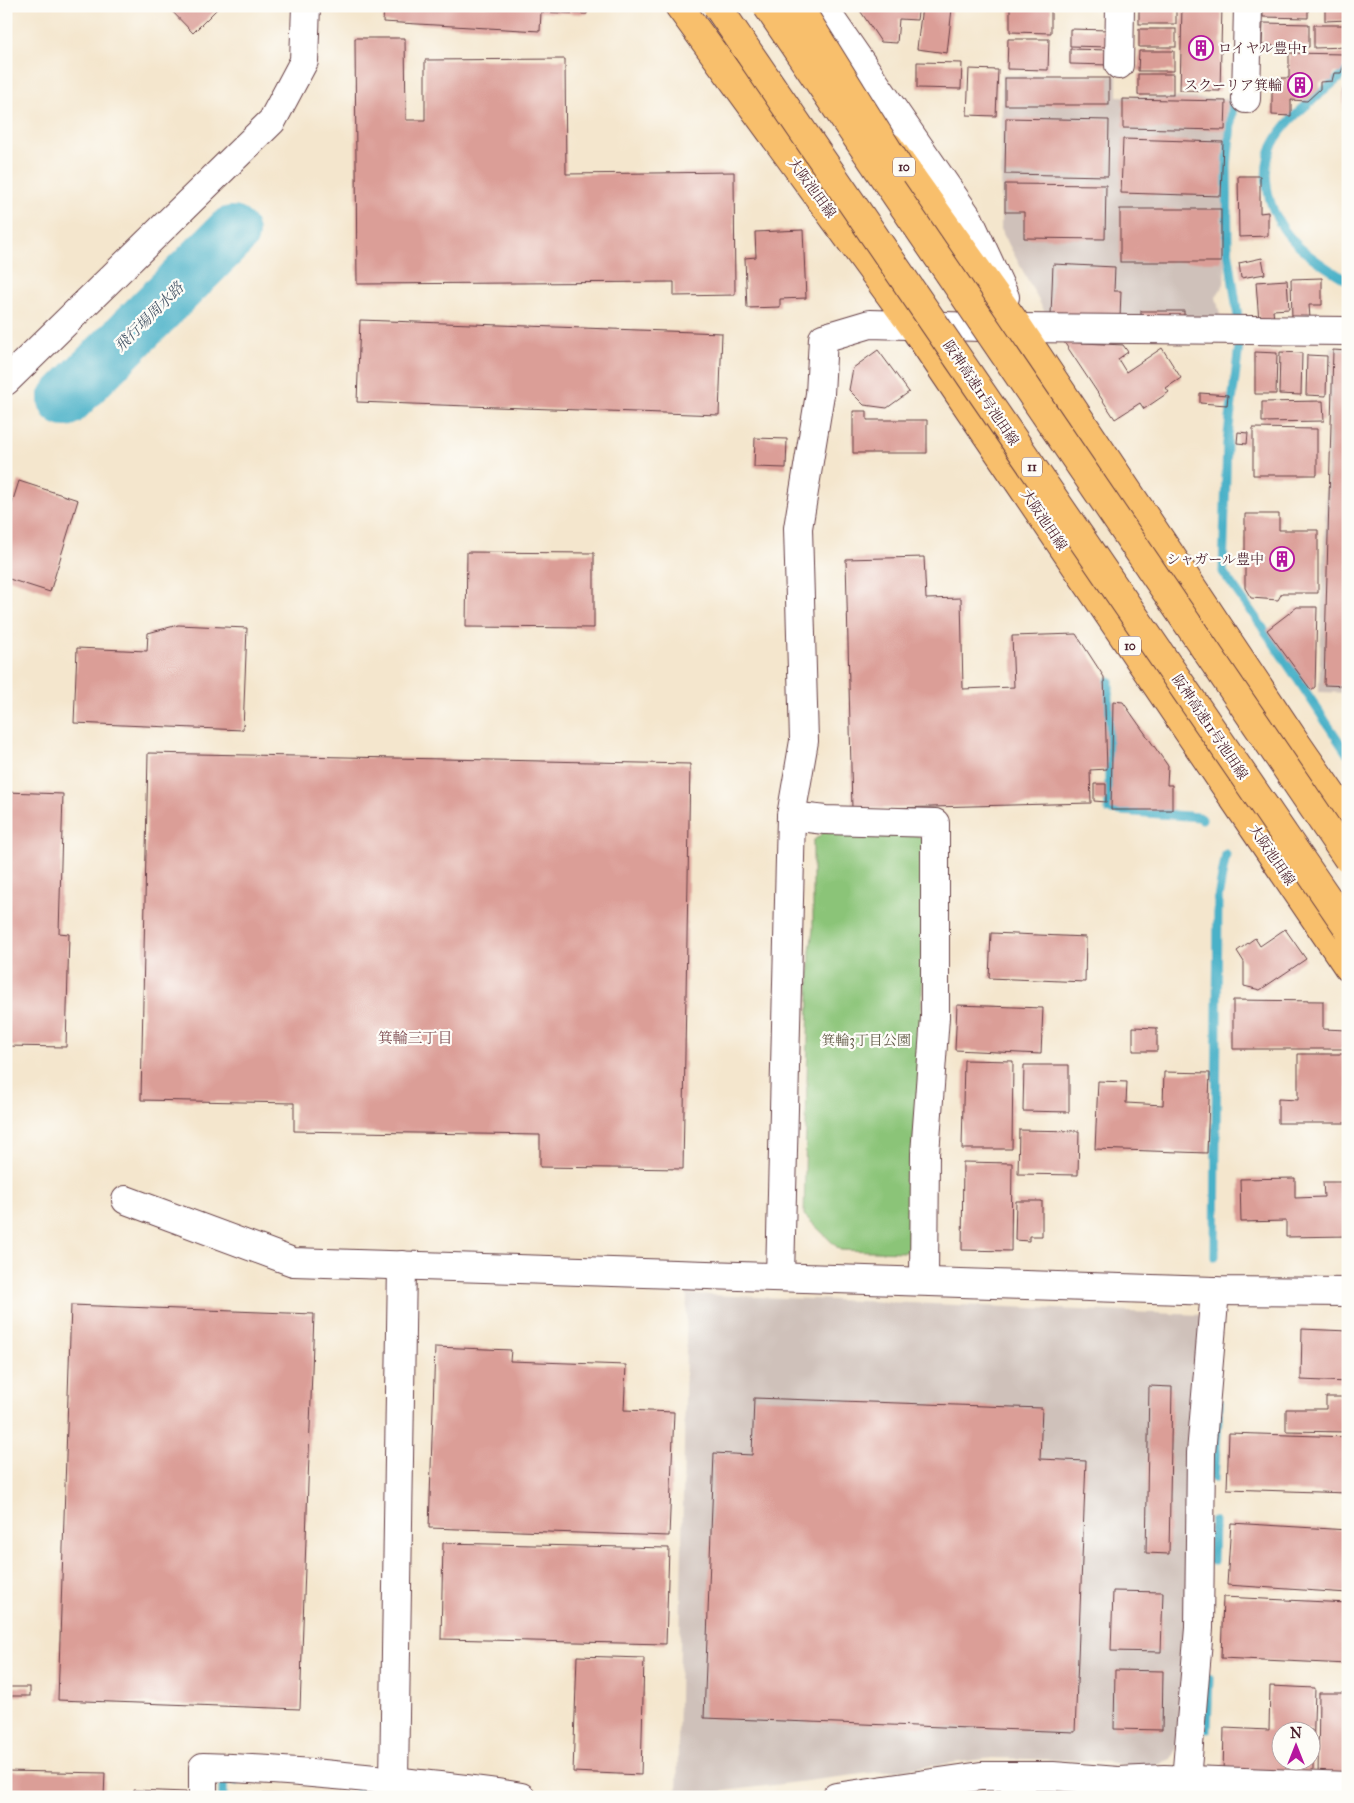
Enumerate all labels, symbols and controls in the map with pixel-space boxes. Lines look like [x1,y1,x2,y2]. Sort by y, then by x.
building icon: ロイヤル豊中1 [1188,35,1214,61]
place label: ロイヤル豊中1 [1218,40,1307,57]
building icon: スクーリア箕輪 [1287,72,1313,98]
place label: スクーリア箕輪 [1184,77,1282,94]
street label: 大阪池田線 [785,155,839,221]
road number: 10 [893,158,915,176]
water label: 飛行場周水路 [111,278,188,355]
street label: 阪神高速11号池田線 [940,337,1022,449]
road number: 11 [1022,458,1042,477]
street label: 大阪池田線 [1017,486,1071,554]
building icon: シャガール豊中 [1269,546,1295,572]
place label: シャガール豊中 [1167,551,1264,568]
road number: 10 [1119,636,1141,656]
street label: 阪神高速11号池田線 [1169,671,1251,783]
street label: 大阪池田線 [1245,821,1299,889]
district label: 箕輪三丁目 [377,1029,453,1047]
park label: 箕輪3丁目公園 [821,1032,911,1049]
north arrow [1272,1720,1322,1770]
text: N [1290,1725,1302,1742]

